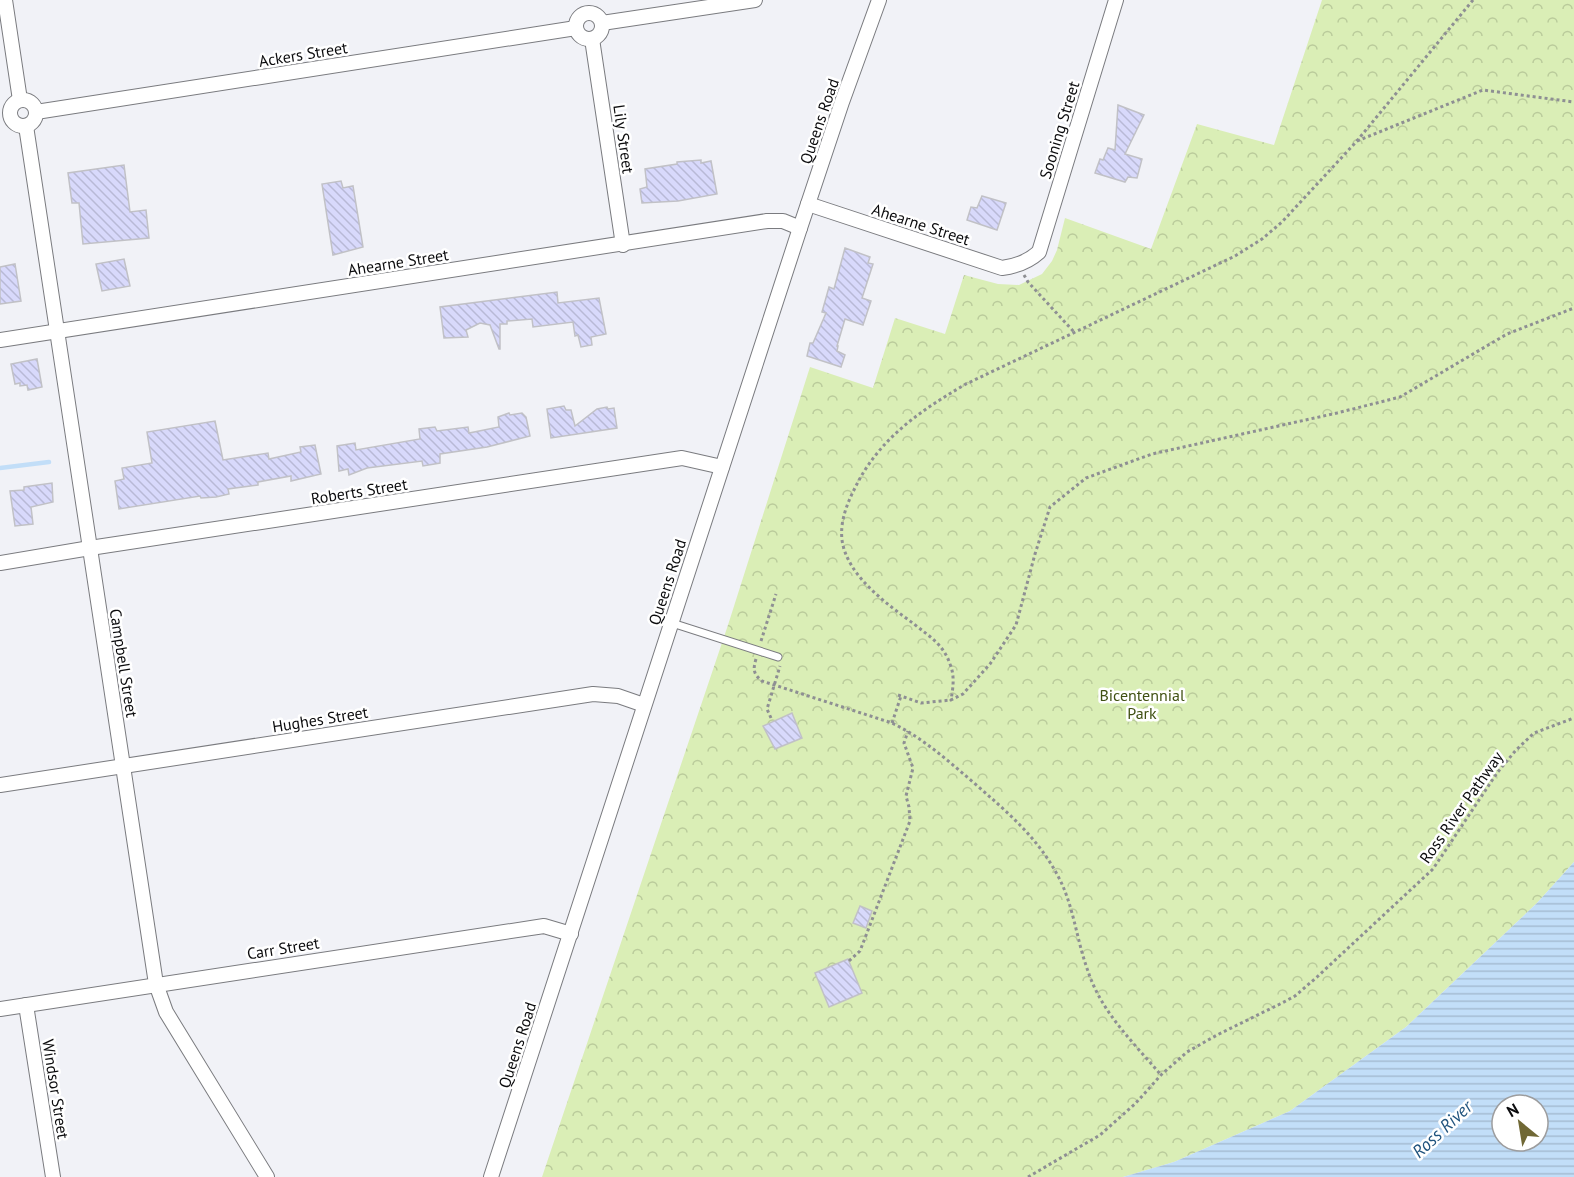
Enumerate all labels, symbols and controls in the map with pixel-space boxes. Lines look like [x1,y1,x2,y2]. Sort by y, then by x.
street label: Ackers Street [257,37,349,71]
street label: Queens Road [795,76,843,166]
street label: Sooning Street [1035,78,1084,181]
street label: Lily Street [609,103,639,175]
street label: Ahearne Street [870,199,973,249]
street label: Ahearne Street [346,244,450,280]
street label: Roberts Street [309,473,409,508]
street label: Queens Road [644,536,690,628]
street label: Campbell Street [106,607,143,719]
park label: Bicentennial Park [1099,685,1185,723]
street label: Hughes Street [271,701,370,736]
street label: Ross River Pathway [1415,747,1507,867]
street label: Carr Street [245,932,321,964]
street label: Queens Road [494,999,540,1091]
street label: Windsor Street [38,1038,74,1141]
north arrow [1490,1093,1550,1153]
water label: Ross River [1407,1095,1478,1163]
text: N [1503,1099,1522,1121]

